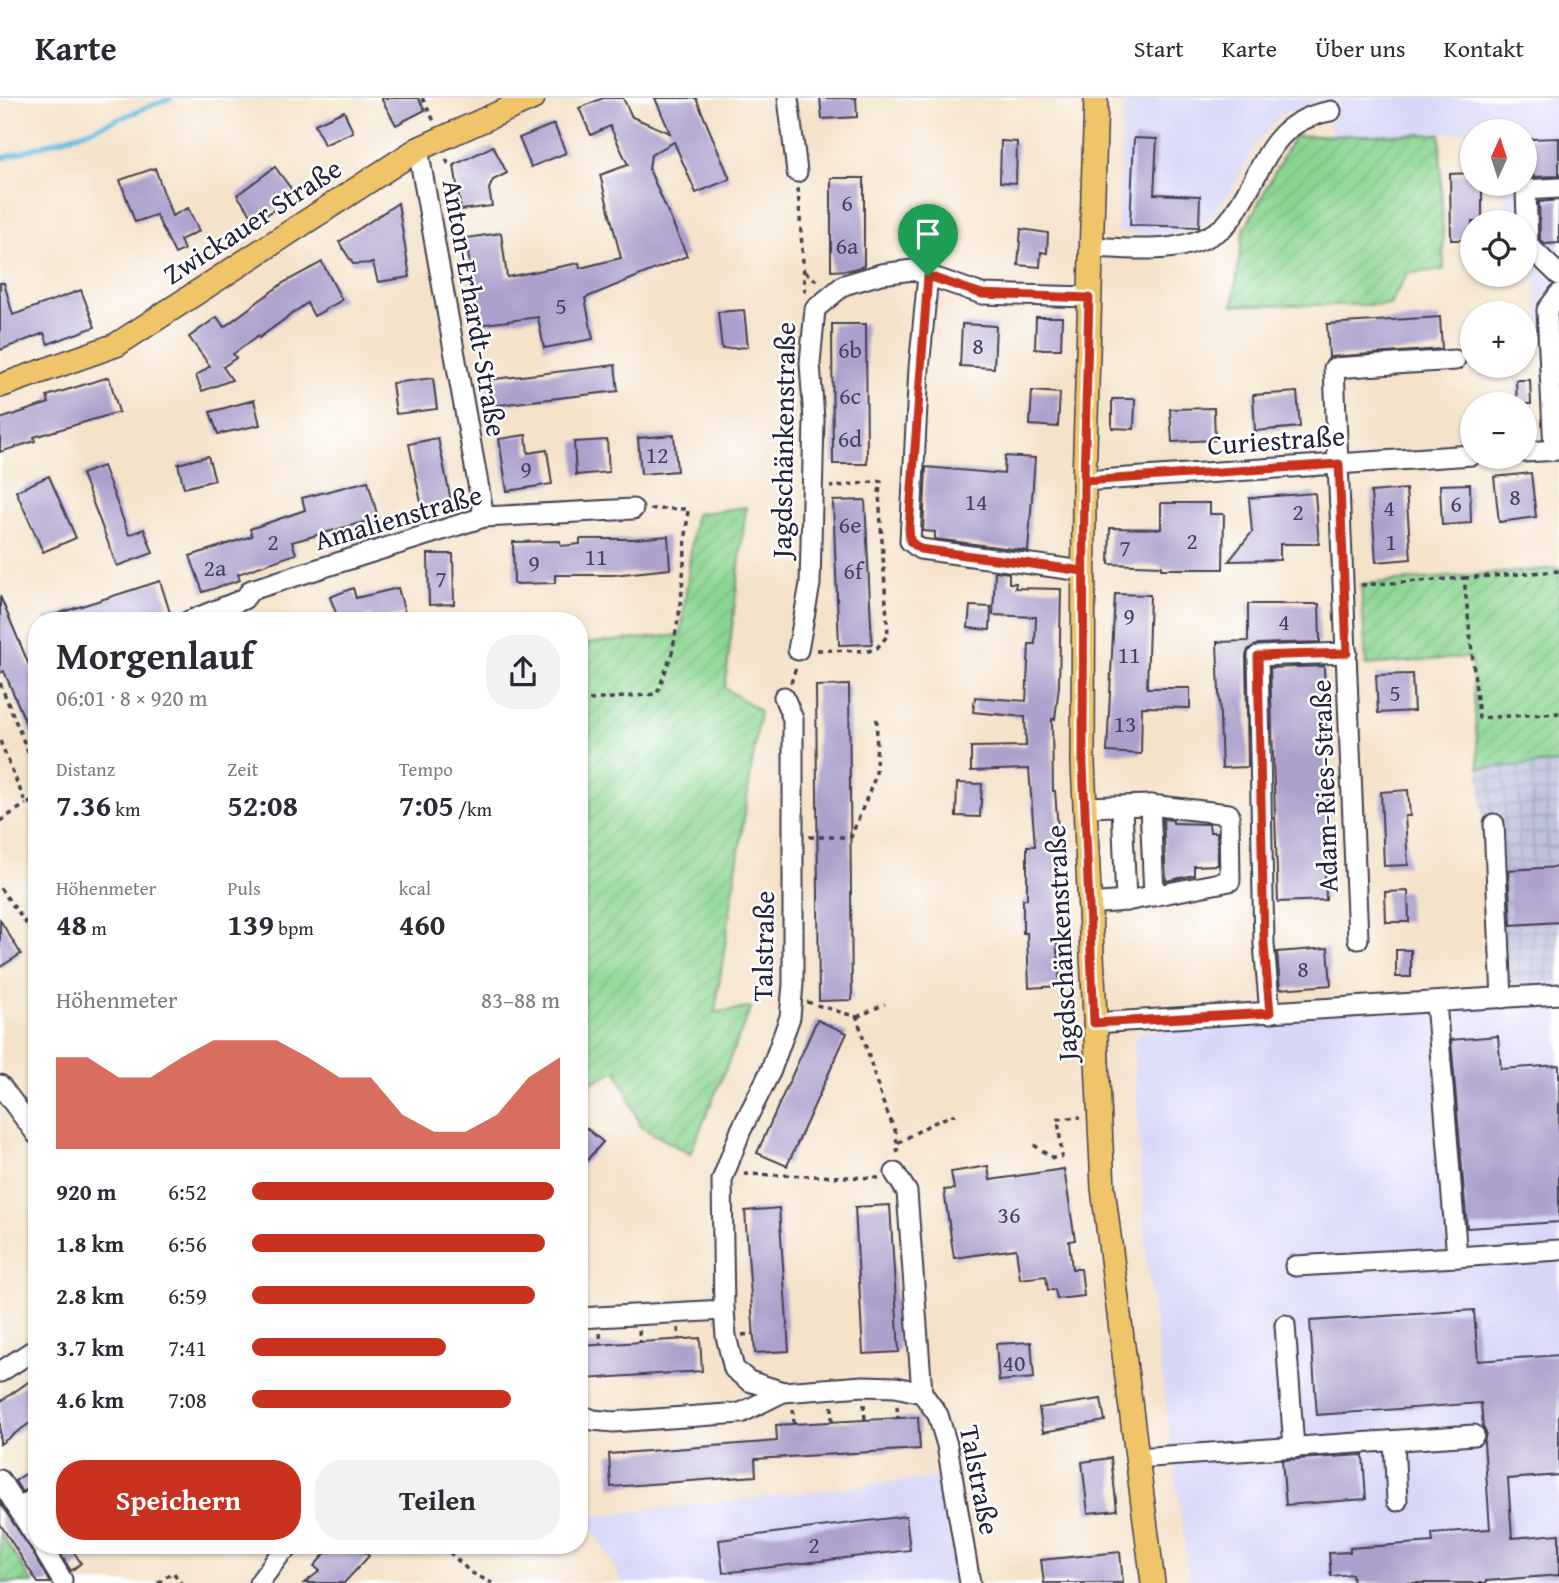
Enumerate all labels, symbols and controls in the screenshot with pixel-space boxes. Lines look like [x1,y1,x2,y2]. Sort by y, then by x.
text: Karte [35,24,117,72]
text: Start [1134,31,1184,66]
text: Karte [1222,31,1277,66]
text: Über uns [1315,31,1406,66]
text: Kontakt [1444,31,1524,66]
north arrow [1460,119,1536,196]
map controls [1460,119,1537,469]
street label: Zwickauer Straße [154,147,349,294]
street label: Anton-Erhardt-Straße [433,176,518,440]
house number: 6 [841,185,853,220]
pin [898,204,958,276]
button: locate [1460,210,1537,287]
icon: arrive [909,215,947,253]
house number: 6a [836,228,859,263]
house number: 5 [555,288,567,323]
button: + [1460,301,1537,378]
street label: Jagdschänkenstraße [760,322,805,561]
house number: 8 [972,328,984,363]
house number: 6b [838,332,862,367]
house number: 6c [839,378,861,413]
button: − [1460,392,1537,469]
street label: Curiestraße [1206,414,1346,465]
house number: 6d [838,421,862,456]
house number: 12 [645,437,669,472]
house number: 9 [520,451,532,486]
street label: Amalienstraße [309,473,487,560]
house number: 8 [1509,479,1521,514]
house number: 14 [964,484,988,519]
house number: 6 [1450,486,1462,521]
house number: 4 [1383,490,1395,525]
house number: 2 [1292,494,1304,529]
house number: 6e [839,507,861,542]
house number: 2 [1186,523,1198,558]
house number: 2 [267,524,279,559]
house number: 1 [1385,524,1397,559]
house number: 7 [1119,530,1131,565]
house number: 11 [584,539,608,574]
house number: 9 [528,545,540,580]
house number: 2a [204,550,227,585]
house number: 6f [843,553,865,588]
house number: 7 [435,561,447,596]
house number: 9 [1123,598,1135,633]
house number: 4 [1278,604,1290,639]
text: Morgenlauf [56,627,254,683]
button: share [486,635,560,709]
house number: 11 [1117,637,1141,672]
house number: 5 [1389,675,1401,710]
street label: Adam-Ries-Straße [1299,679,1348,893]
text: 06:01 · 8 × 920 m [56,681,208,714]
house number: 13 [1113,706,1137,741]
text: Distanz [56,755,115,783]
text: Zeit [227,755,258,783]
text: Tempo [399,755,453,783]
text: 7.36 [56,783,111,827]
text: 52:08 [227,783,298,827]
text: 7:05 [399,783,454,827]
text: km [111,795,140,823]
text: /km [454,795,492,823]
street label: Jagdschänkenstraße [1034,824,1087,1065]
text: Höhenmeter [56,874,156,902]
text: Puls [227,874,261,902]
text: kcal [399,874,431,902]
street label: Talstraße [741,890,784,1002]
text: 48 [56,902,87,946]
text: 139 [227,902,274,946]
text: 460 [399,902,445,946]
text: m [87,914,107,942]
text: bpm [274,914,314,942]
house number: 8 [1297,951,1309,986]
text: Höhenmeter [56,983,178,1016]
text: 83–88 m [481,983,560,1016]
text: 920 m [56,1175,117,1208]
text: 6:52 [168,1175,207,1208]
house number: 36 [997,1197,1021,1232]
text: 1.8 km [56,1227,124,1260]
text: 6:56 [168,1227,207,1260]
text: 2.8 km [56,1279,124,1312]
text: 6:59 [168,1279,207,1312]
text: 3.7 km [56,1331,124,1364]
text: 7:41 [168,1331,207,1364]
house number: 40 [1002,1345,1026,1380]
text: 4.6 km [56,1383,124,1416]
text: 7:08 [168,1383,207,1416]
street label: Talstraße [950,1422,1011,1538]
button: Speichern [56,1460,301,1540]
button: Teilen [315,1460,560,1540]
house number: 2 [808,1527,820,1562]

